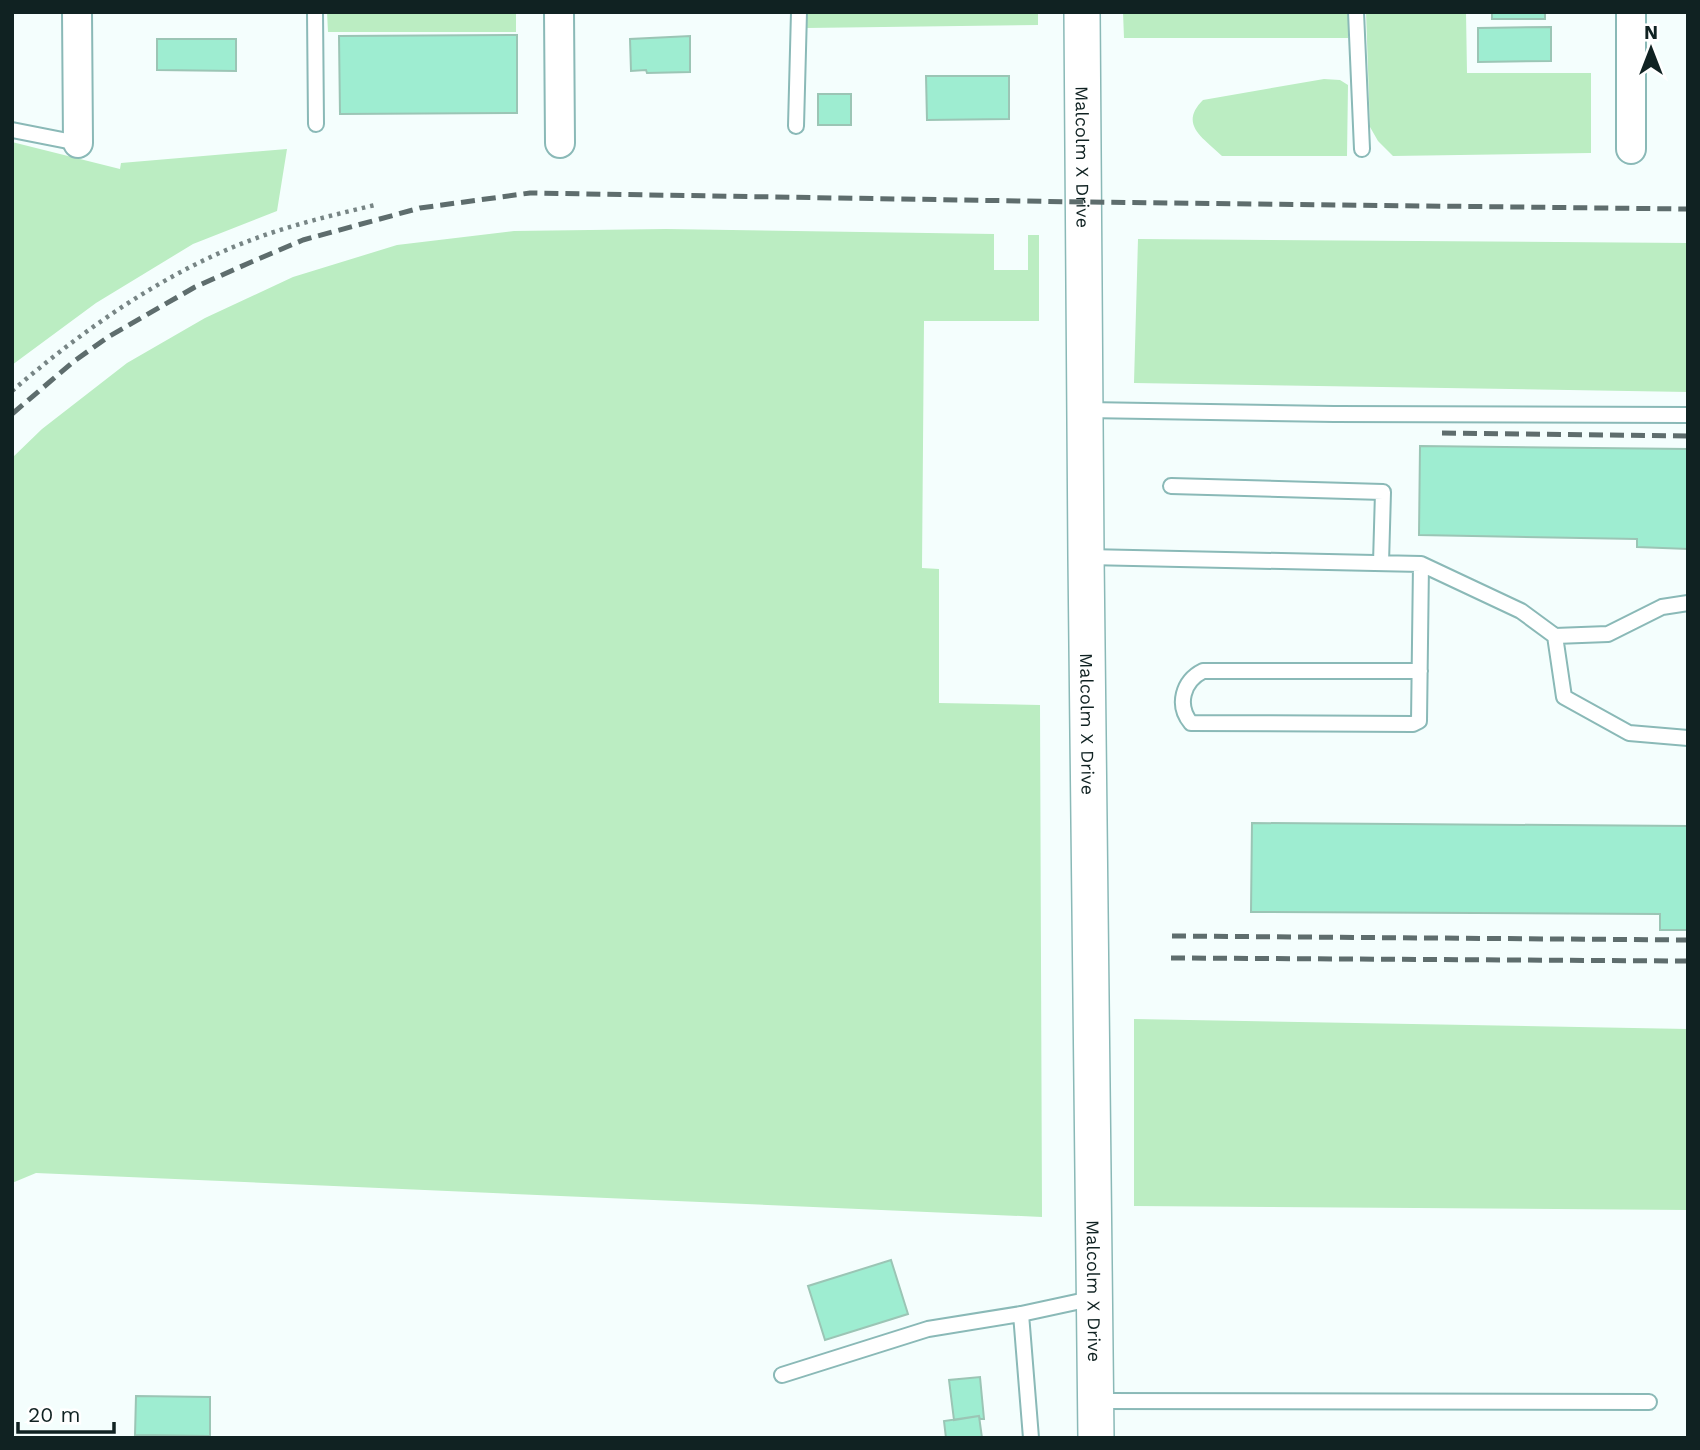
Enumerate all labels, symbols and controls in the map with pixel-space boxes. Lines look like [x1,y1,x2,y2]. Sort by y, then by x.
north arrow [1616,14,1686,84]
text: N [1644,21,1658,44]
street label: Malcolm X Drive [1072,86,1094,228]
street label: Malcolm X Drive [1077,653,1099,795]
street label: Malcolm X Drive [1083,1220,1106,1362]
scale bar [18,1390,114,1434]
text: 20 m [28,1402,80,1427]

